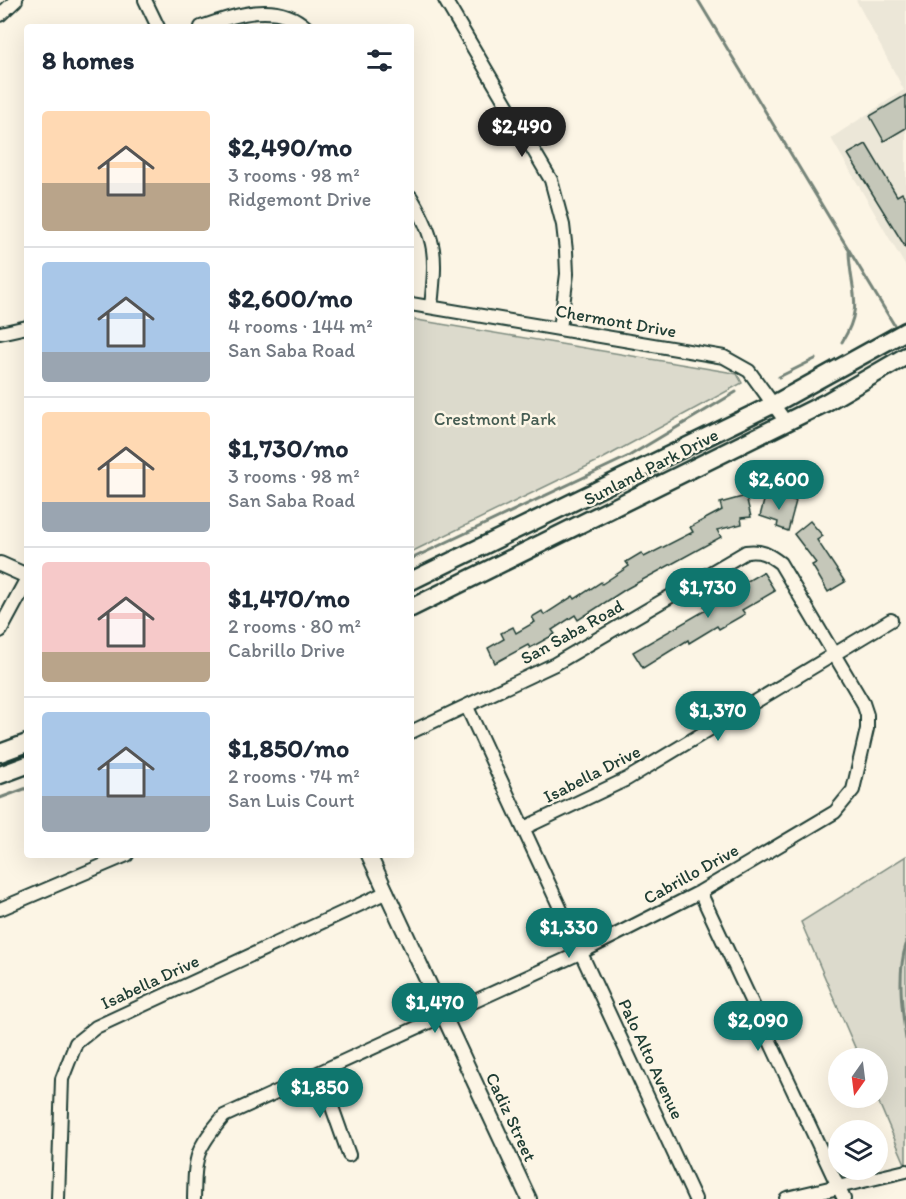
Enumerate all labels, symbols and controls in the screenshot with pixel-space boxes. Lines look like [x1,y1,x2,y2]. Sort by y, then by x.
text: 8 homes [42,44,134,76]
icon: filters [363,44,396,77]
pin: $2,490 [473,107,571,158]
text: $2,490 [492,114,552,138]
text: $2,490/mo [228,131,352,163]
icon: home [90,135,162,207]
text: 3 rooms · 98 m² [228,163,360,187]
text: Ridgemont Drive [228,187,371,211]
text: $2,600/mo [228,282,353,314]
icon: home [90,286,162,358]
street label: Chermont Drive [554,300,678,342]
text: 4 rooms · 144 m² [228,314,373,338]
text: San Saba Road [228,338,355,362]
park label: Crestmont Park [434,408,556,430]
street label: Sunland Park Drive [580,424,722,510]
text: $1,730/mo [228,432,348,464]
icon: home [90,436,162,508]
pin: $2,600 [730,460,828,511]
text: 3 rooms · 98 m² [228,464,360,488]
text: $2,600 [749,467,809,491]
text: San Saba Road [228,488,355,512]
pin: $1,730 [659,568,757,619]
text: $1,730 [679,575,737,599]
text: $1,470/mo [228,582,350,614]
icon: home [90,586,162,658]
street label: San Saba Road [517,595,628,669]
text: 2 rooms · 80 m² [228,614,361,638]
text: Cabrillo Drive [228,638,345,662]
pin: $1,370 [669,691,767,742]
text: $1,370 [689,698,747,722]
text: $1,850/mo [228,732,349,764]
icon: home [90,736,162,808]
street label: Isabella Drive [540,740,644,808]
text: 2 rooms · 74 m² [228,764,360,788]
text: San Luis Court [228,788,354,812]
street label: Cabrillo Drive [640,839,742,909]
pin: $1,330 [520,908,618,959]
text: $1,330 [540,915,598,939]
street label: Isabella Drive [97,950,203,1014]
pin: $1,470 [386,983,484,1034]
text: $1,470 [406,990,464,1014]
street label: Palo Alto Avenue [613,995,689,1123]
pin: $2,090 [709,1001,807,1052]
text: $2,090 [728,1008,788,1032]
north arrow [828,1048,888,1108]
map controls [828,1048,888,1180]
pin: $1,850 [271,1068,369,1119]
street label: Cadiz Street [481,1069,541,1165]
text: $1,850 [291,1075,349,1099]
button: layers [828,1120,888,1180]

